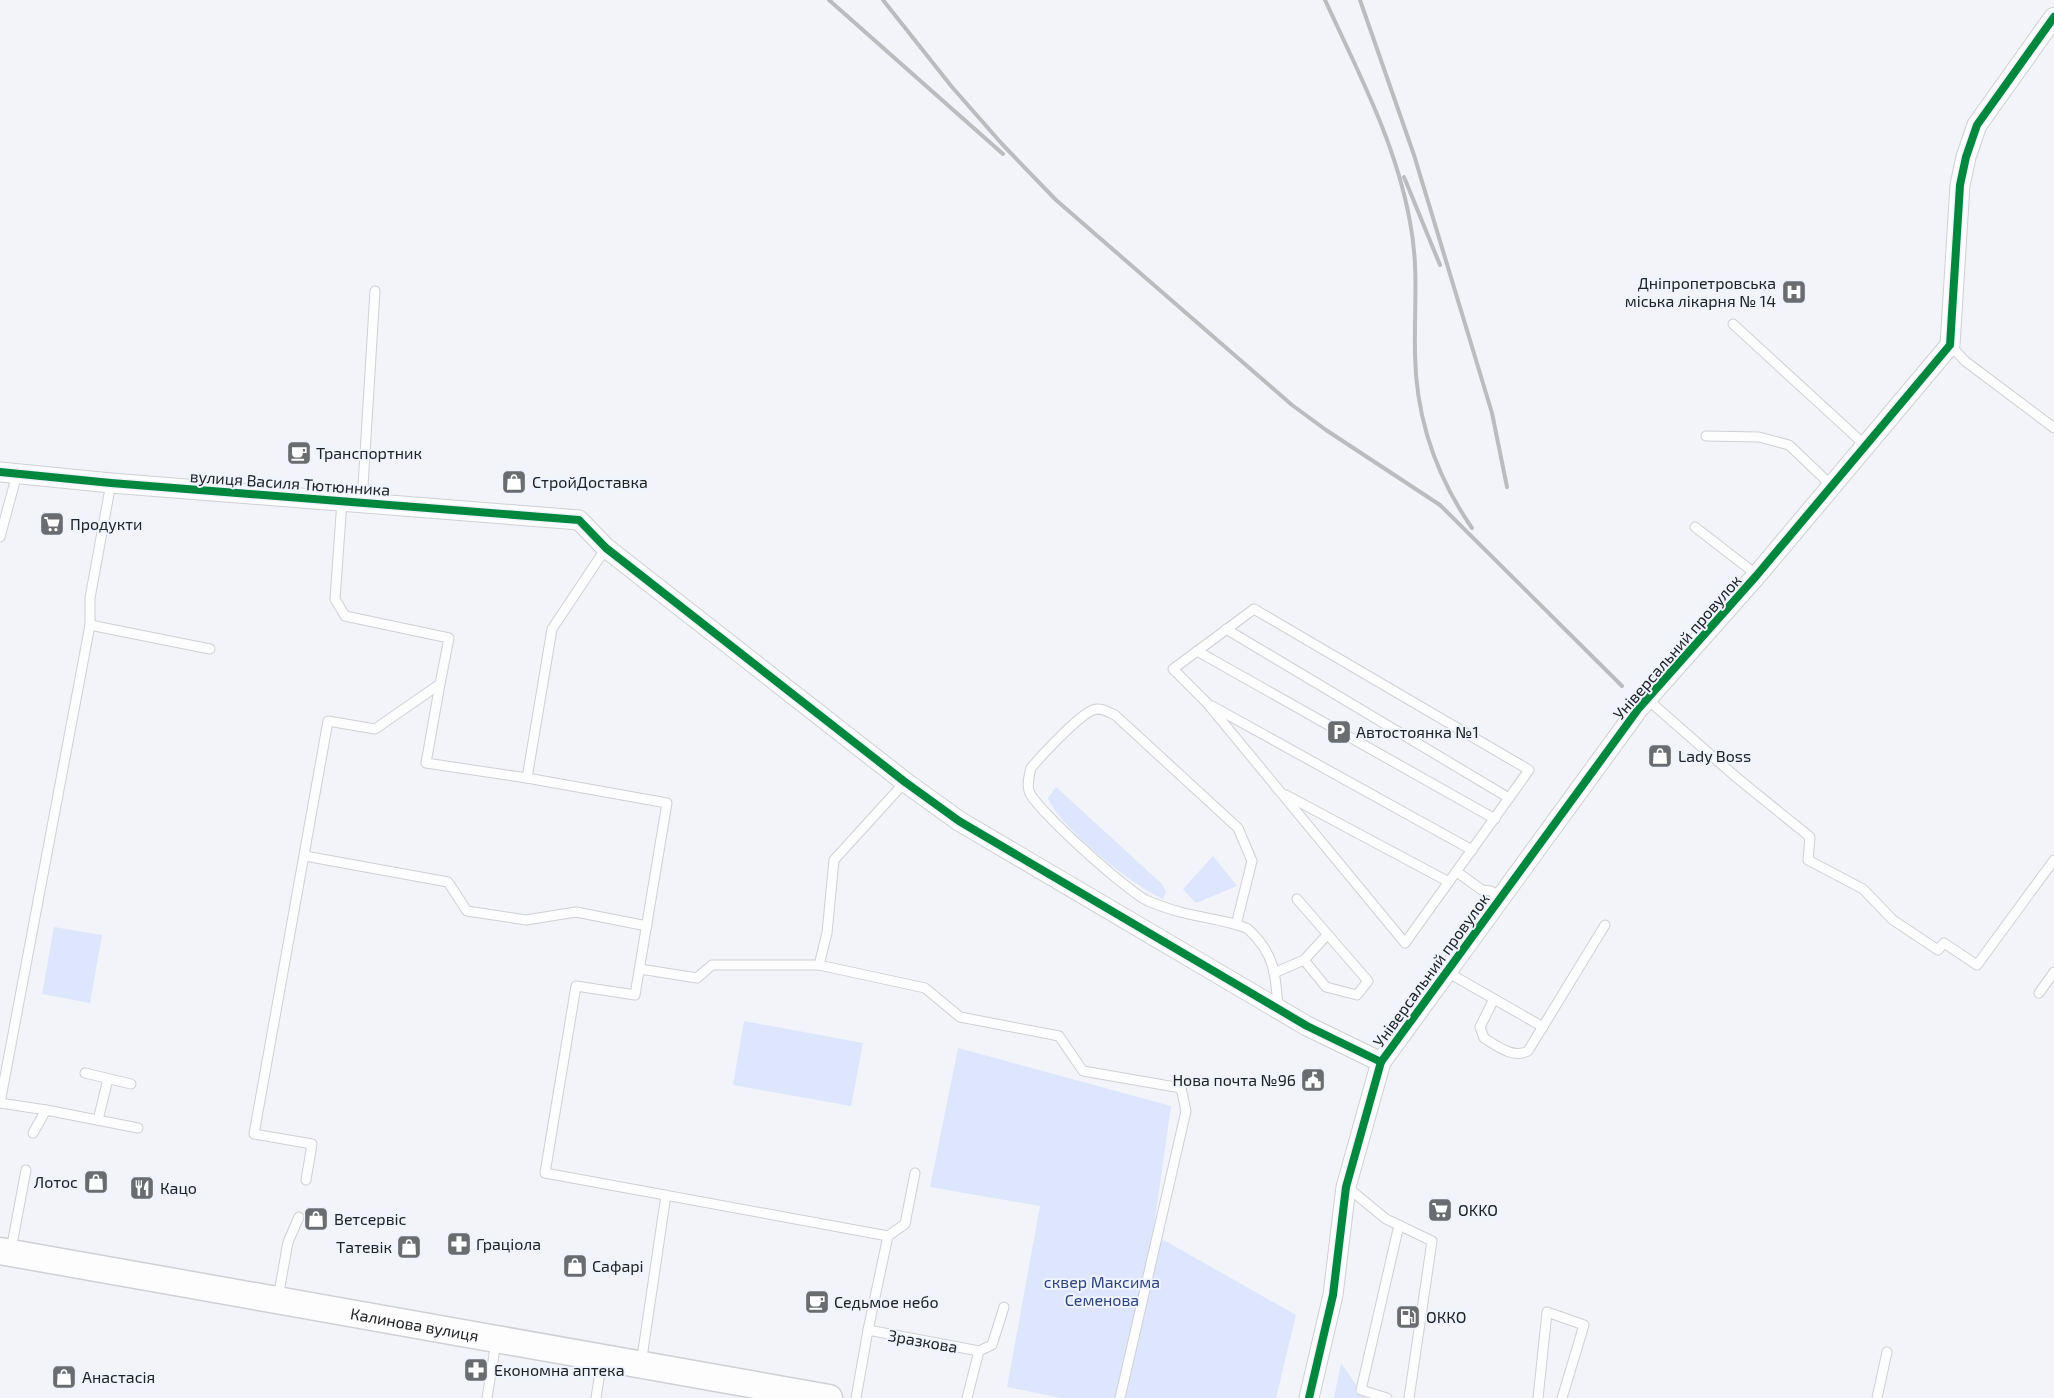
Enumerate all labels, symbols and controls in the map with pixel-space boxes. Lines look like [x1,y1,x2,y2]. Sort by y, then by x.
place label: Дніпропетровська міська лікарня № 14 [1625,273,1776,310]
hospital icon: Дніпропетровська міська лікарня № 14 [1781,279,1807,305]
cafe icon: Транспортник [286,440,312,466]
place label: Транспортник [316,443,422,462]
street label: вулиця Василя Тютюнника [189,466,391,500]
shop icon: СтройДоставка [501,469,527,495]
place label: СтройДоставка [532,472,648,491]
supermarket icon: Продукти [39,511,65,537]
place label: Продукти [70,514,143,534]
street label: Універсальний провулок [1609,570,1746,724]
parking icon: Автостоянка №1 [1326,719,1352,745]
place label: Автостоянка №1 [1356,722,1479,741]
shop icon: Lady Boss [1647,743,1673,769]
place label: Lady Boss [1678,746,1751,765]
street label: Універсальний провулок [1368,889,1494,1051]
public building icon: Нова почта №96 [1300,1067,1326,1093]
place label: Нова почта №96 [1172,1070,1296,1089]
shop icon: Лотос [83,1169,109,1195]
place label: Лотос [34,1172,78,1191]
restaurant icon: Кацо [129,1175,155,1201]
place label: Кацо [160,1178,197,1197]
supermarket icon: OKKO [1427,1197,1453,1223]
place label: OKKO [1458,1200,1498,1219]
shop icon: Ветсервіс [303,1206,329,1232]
place label: Ветсервіс [334,1209,407,1228]
pharmacy icon: Граціола [446,1231,472,1257]
shop icon: Татевік [396,1234,422,1260]
place label: Граціола [476,1234,541,1253]
place label: Татевік [336,1237,392,1256]
shop icon: Сафарі [562,1253,588,1279]
place label: Сафарі [592,1256,644,1275]
park label: сквер Максима Семенова [1044,1272,1160,1309]
cafe icon: Седьмое небо [804,1289,830,1315]
place label: Седьмое небо [834,1292,939,1311]
street label: Калинова вулиця [349,1303,480,1345]
fuel station icon: ОККО [1395,1304,1421,1330]
place label: ОККО [1426,1307,1466,1326]
street label: Зразкова [887,1325,959,1356]
pharmacy icon: Економна аптека [463,1357,489,1383]
place label: Економна аптека [494,1360,625,1379]
shop icon: Анастасія [51,1364,77,1390]
place label: Анастасія [82,1367,155,1386]

